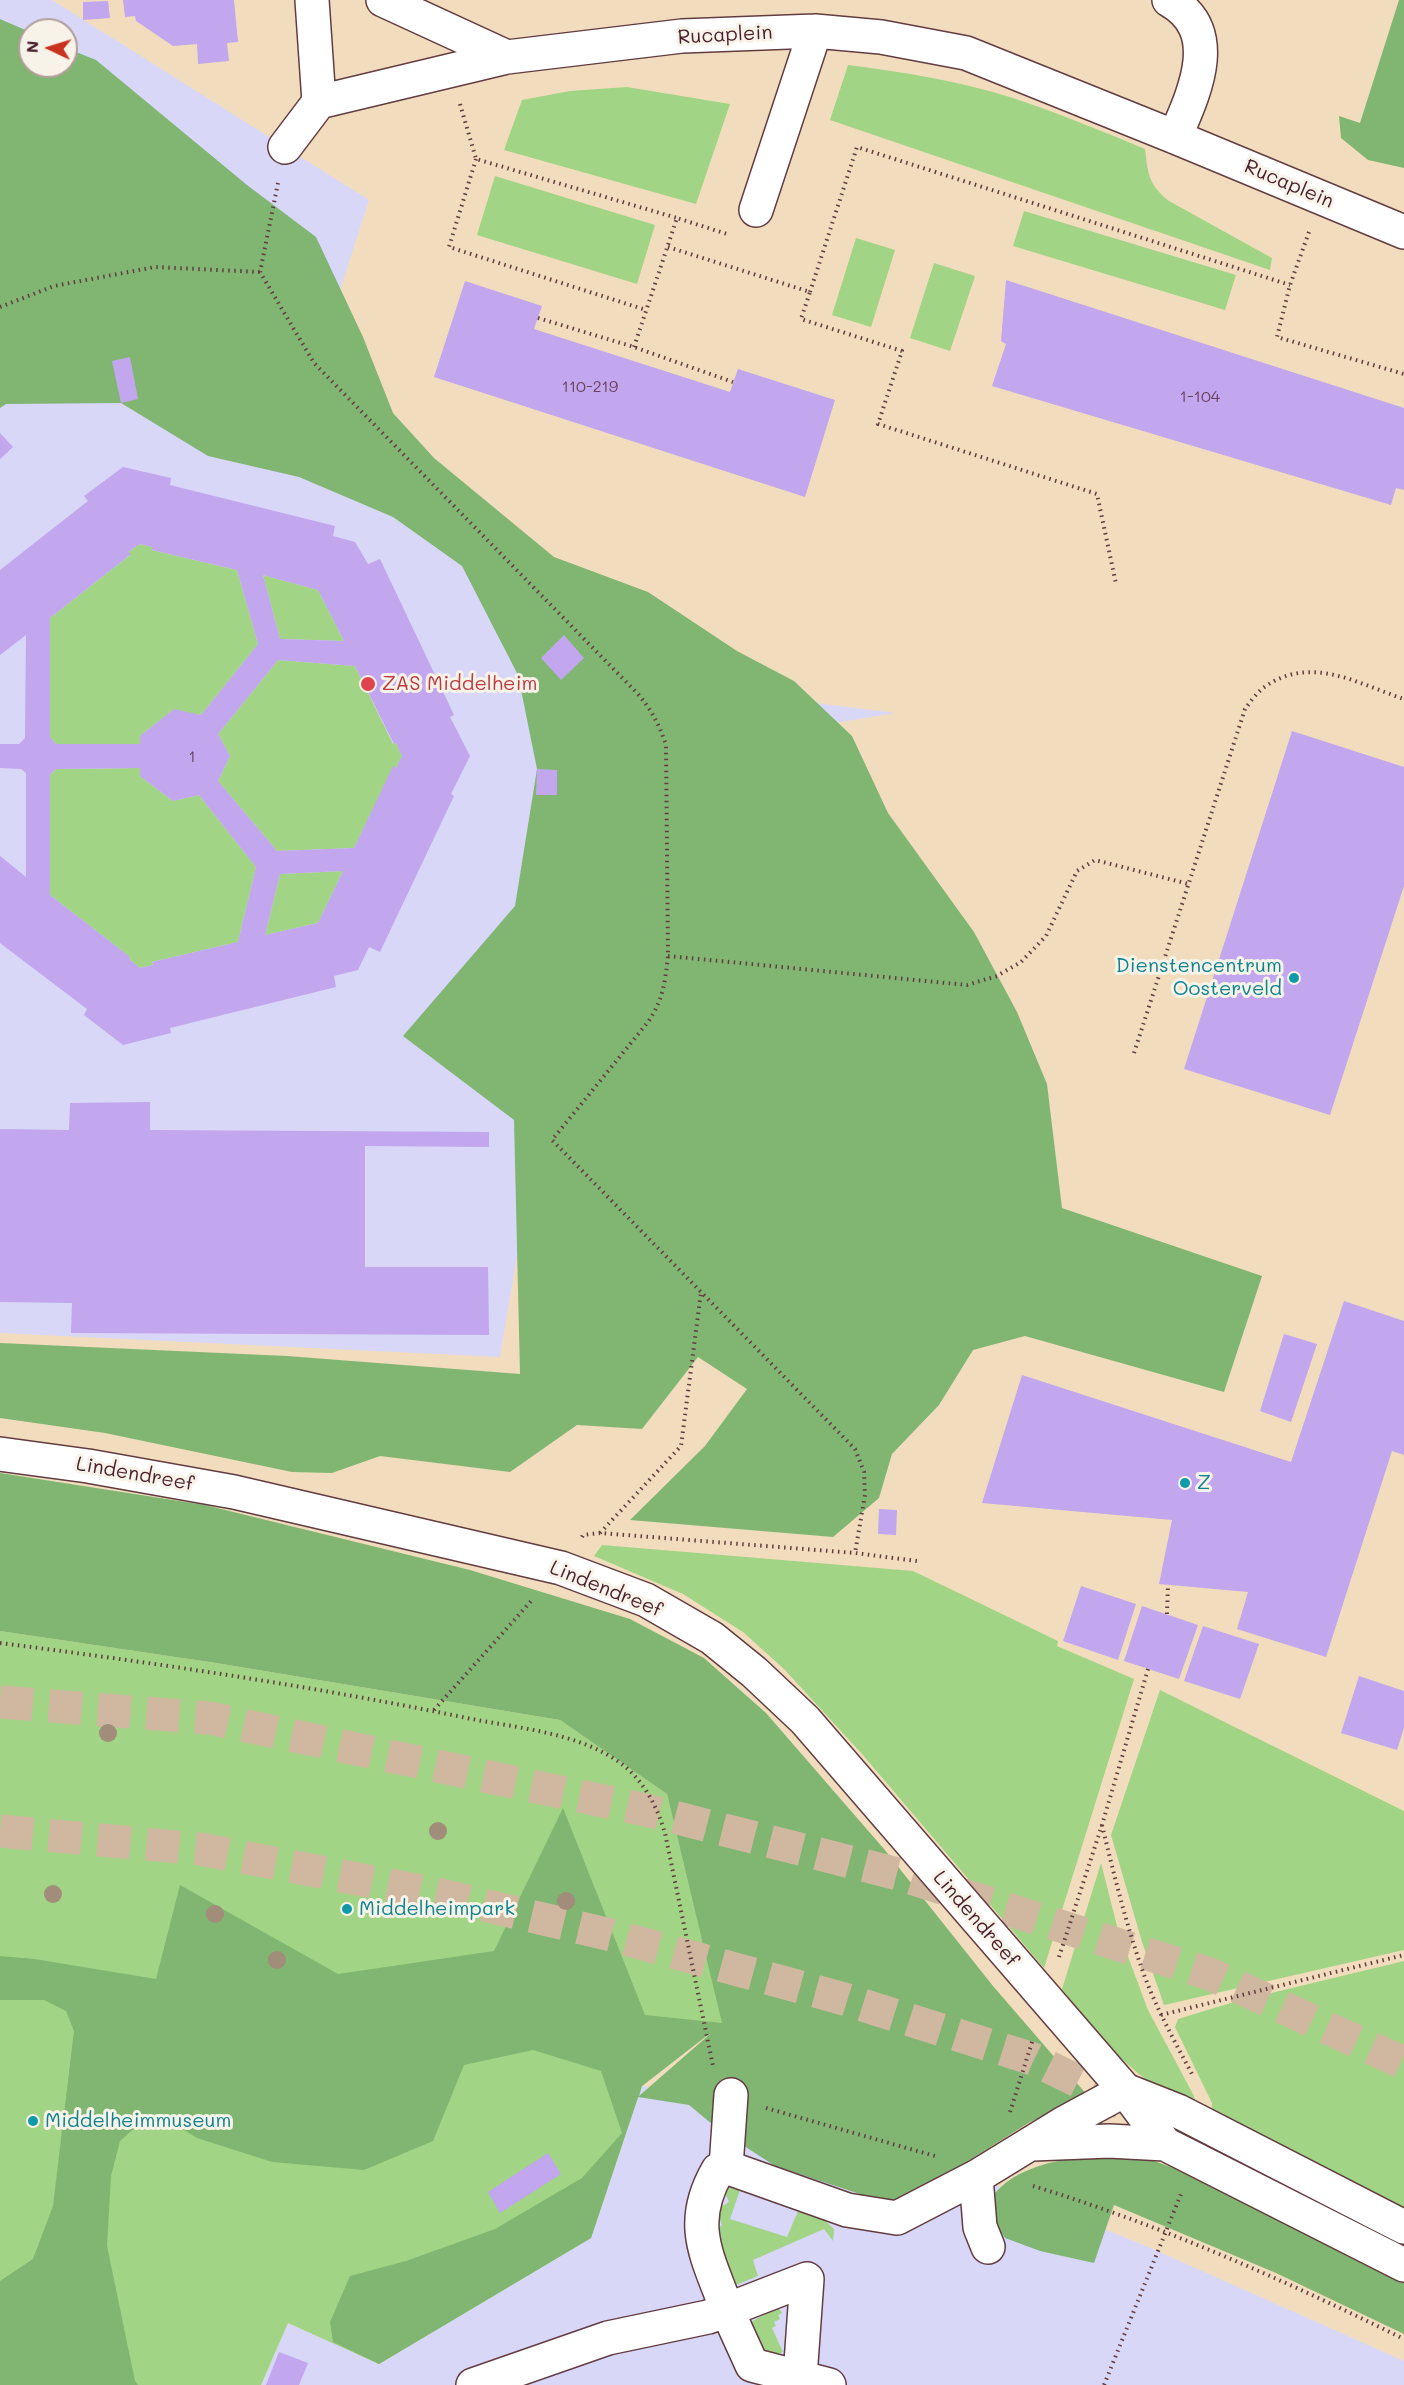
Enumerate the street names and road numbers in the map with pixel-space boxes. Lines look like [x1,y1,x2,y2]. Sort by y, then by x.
street label: Rucaplein [677,21,773,49]
street label: Rucaplein [1241,154,1337,214]
street label: Lindendreef [74,1452,196,1496]
street label: Lindendreef [546,1556,666,1622]
street label: Lindendreef [928,1866,1024,1972]

